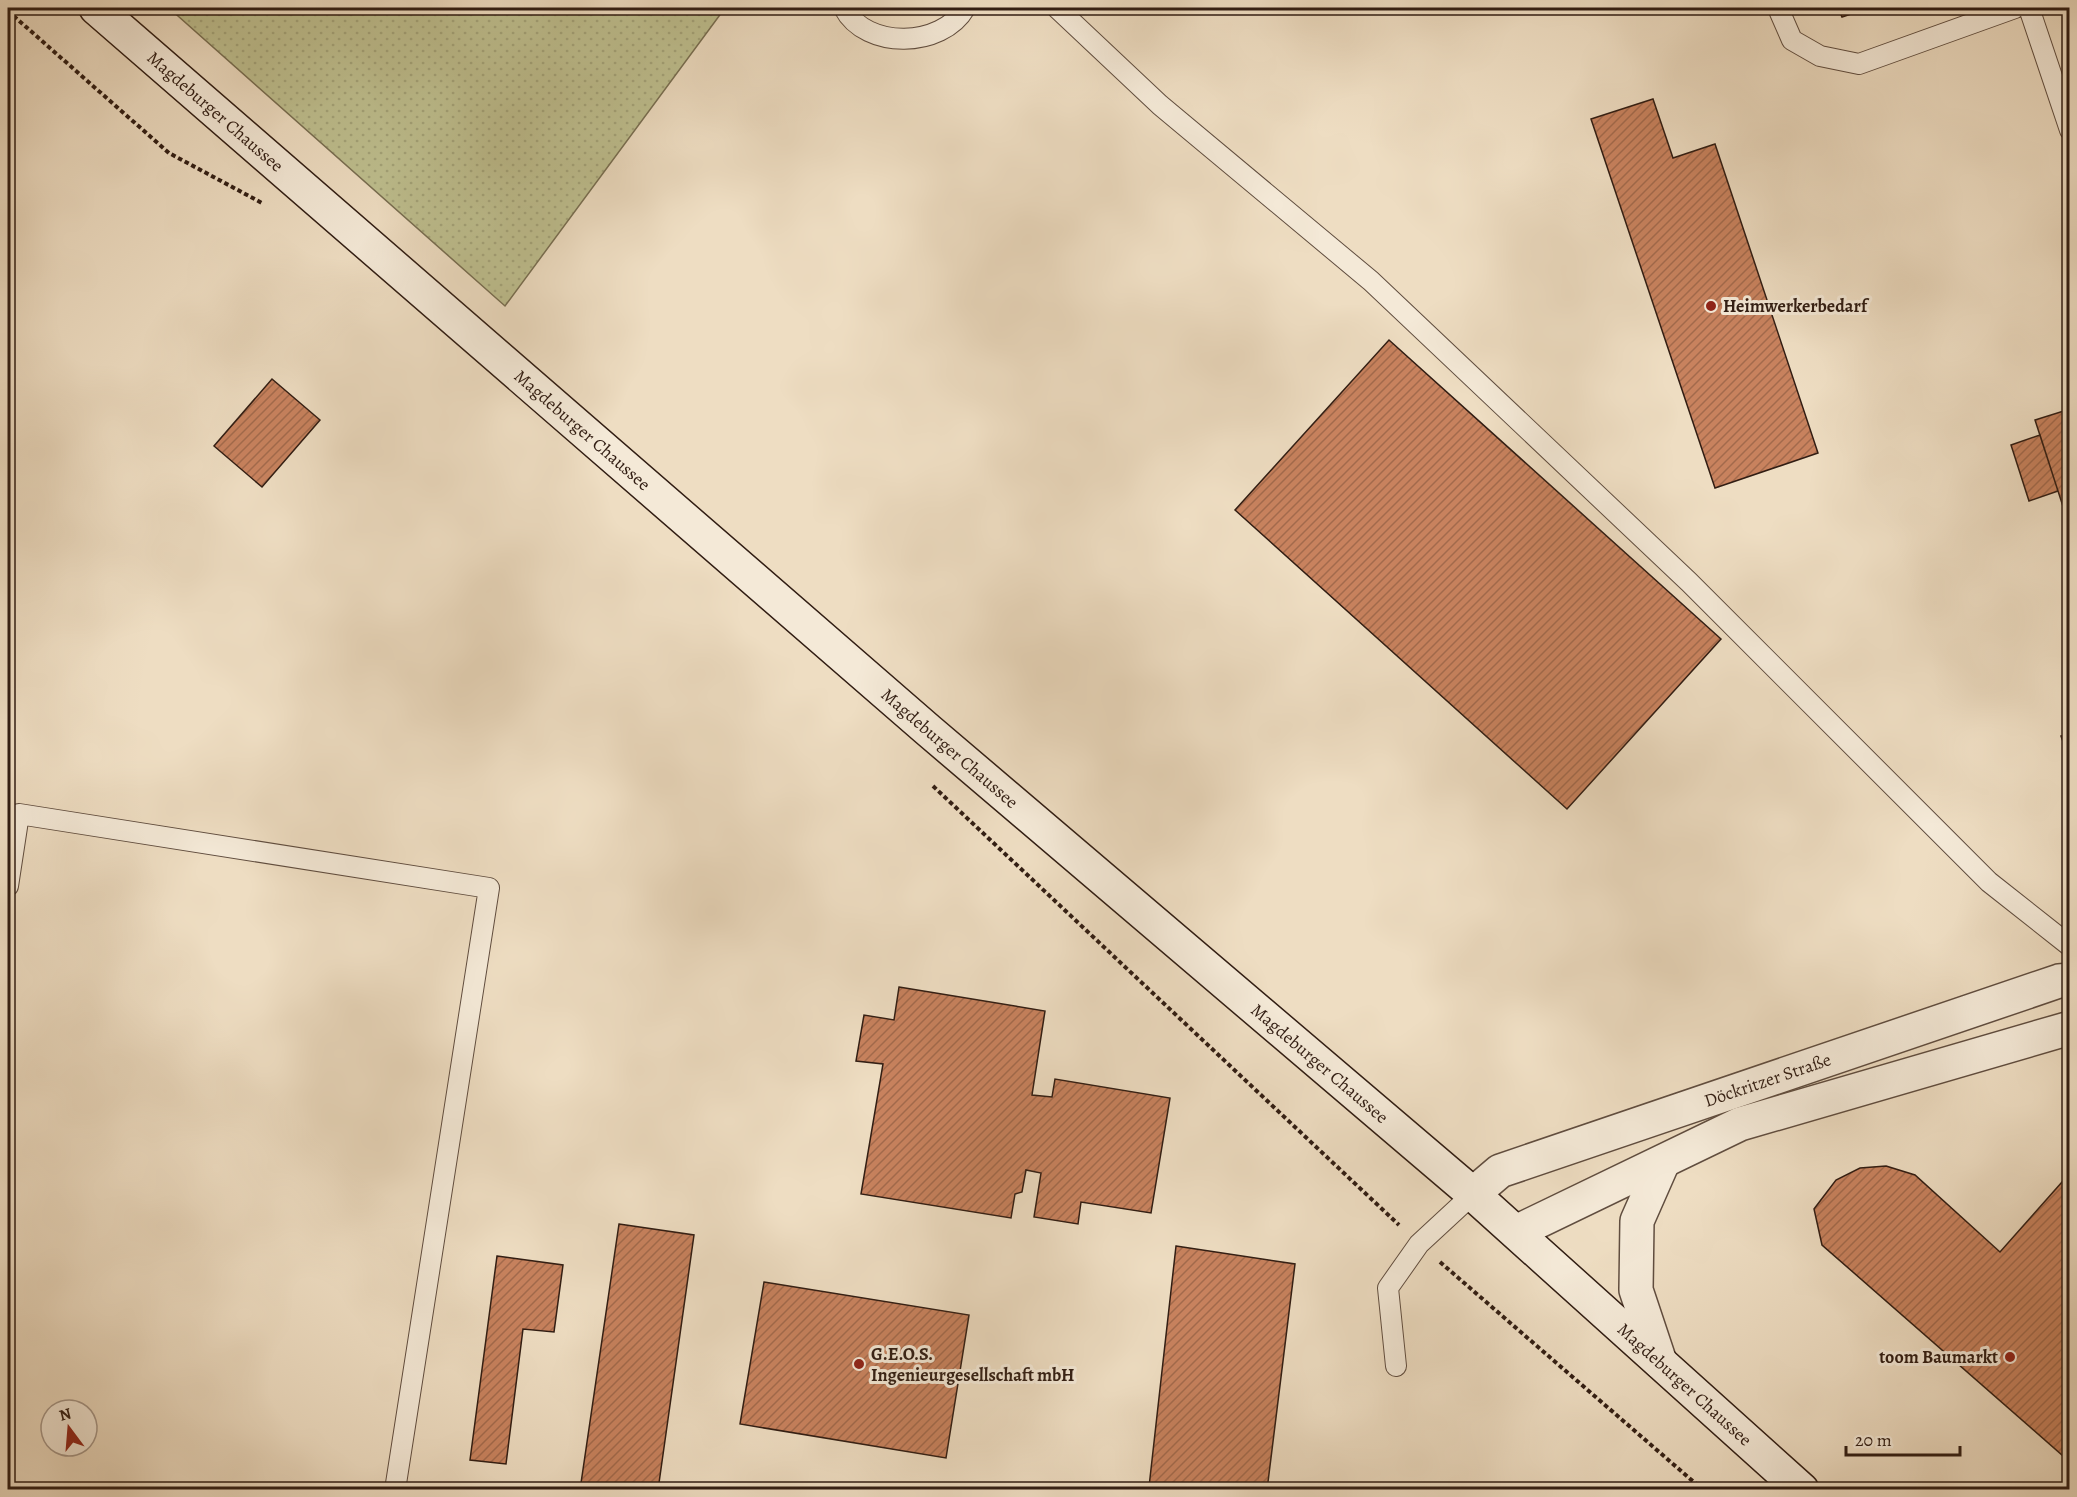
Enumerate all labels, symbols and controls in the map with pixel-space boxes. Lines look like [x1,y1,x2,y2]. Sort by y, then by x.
street label: Magdeburger Chaussee [142,46,289,177]
place label: Heimwerkerbedarf [1723,294,1870,318]
marker: Heimwerkerbedarf [1704,299,1718,313]
street label: Magdeburger Chaussee [509,364,656,496]
street label: Magdeburger Chaussee [876,683,1023,814]
street label: Magdeburger Chaussee [1246,998,1393,1129]
street label: Döckritzer Straße [1701,1047,1834,1113]
street label: Magdeburger Chaussee [1612,1317,1757,1451]
place label: G.E.O.S. Ingenieurgesellschaft mbH [871,1342,1074,1387]
place label: toom Baumarkt [1879,1345,1998,1369]
marker: toom Baumarkt [2003,1350,2017,1364]
marker: G.E.O.S. Ingenieurgesellschaft mbH [852,1357,866,1371]
north arrow [39,1398,99,1458]
text: N [57,1402,74,1427]
scale bar [1846,1419,1960,1457]
text: 20 m [1855,1428,1892,1452]

